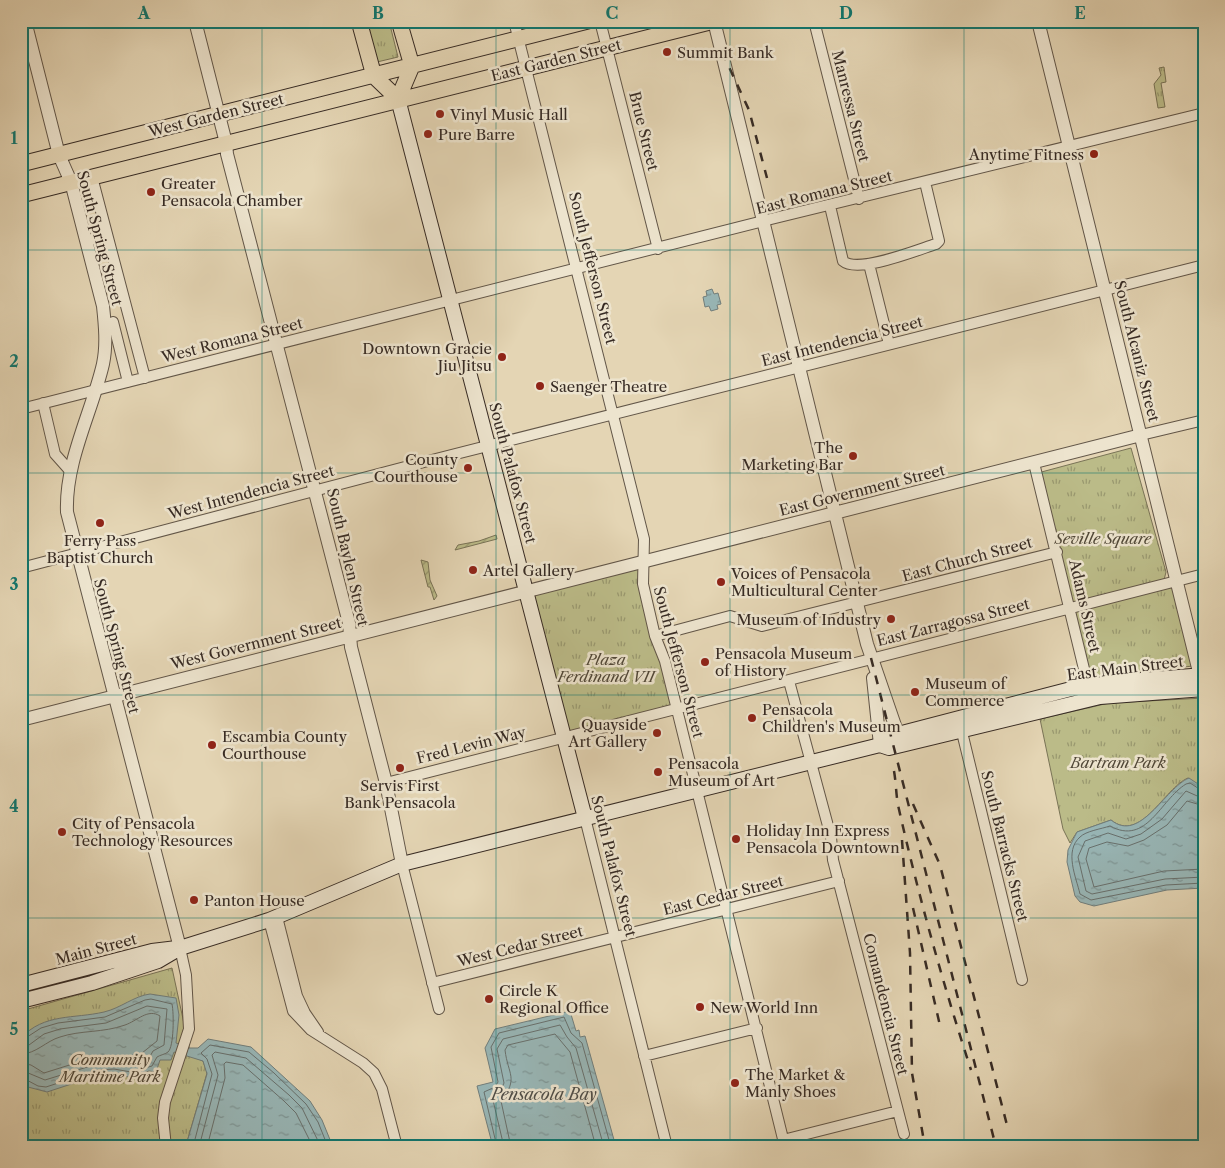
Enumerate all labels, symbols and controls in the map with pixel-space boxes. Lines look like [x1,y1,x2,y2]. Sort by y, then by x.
text: A [137,3,151,23]
text: B [372,3,384,23]
text: C [606,3,618,23]
text: D [839,3,853,23]
text: E [1074,3,1086,23]
street label: East Garden Street [489,34,624,85]
place label: Summit Bank [677,43,775,62]
marker: Summit Bank [661,46,673,58]
street label: Manressa Street [828,48,874,164]
street label: West Garden Street [145,89,286,141]
street label: Brue Street [625,89,663,173]
place label: Vinyl Music Hall [449,105,568,124]
marker: Vinyl Music Hall [434,108,446,120]
place label: Pure Barre [438,125,515,144]
text: 1 [10,128,18,148]
marker: Pure Barre [422,128,434,140]
place label: Anytime Fitness [968,145,1084,164]
marker: Anytime Fitness [1088,148,1100,160]
street label: East Romana Street [754,166,895,218]
street label: South Spring Street [73,168,127,308]
place label: Greater Pensacola Chamber [161,174,303,210]
marker: Greater Pensacola Chamber [145,186,157,198]
street label: South Jefferson Street [565,190,621,347]
street label: South Alcaniz Street [1110,278,1164,424]
street label: East Intendencia Street [759,312,925,370]
street label: West Romana Street [158,313,305,367]
place label: Downtown Gracie Jiu Jitsu [362,339,492,375]
text: 2 [9,351,19,371]
marker: Downtown Gracie Jiu Jitsu [496,351,508,363]
place label: Saenger Theatre [550,377,667,396]
marker: Saenger Theatre [534,380,546,392]
street label: South Palafox Street [485,400,541,546]
place label: The Marketing Bar [741,438,844,474]
place label: County Courthouse [374,450,459,486]
marker: The Marketing Bar [847,450,859,462]
street label: East Government Street [777,460,948,520]
street label: West Intendencia Street [165,461,337,524]
marker: County Courthouse [462,462,474,474]
street label: South Baylen Street [323,486,373,629]
marker: Ferry Pass Baptist Church [94,517,106,529]
park label: Seville Square [1054,529,1152,548]
place label: Ferry Pass Baptist Church [47,531,154,567]
street label: East Church Street [900,532,1035,586]
street label: Adams Street [1065,557,1105,655]
place label: Artel Gallery [482,561,575,580]
marker: Artel Gallery [467,564,479,576]
place label: Voices of Pensacola Multicultural Center [730,564,878,600]
text: 3 [9,574,19,594]
street label: South Spring Street [90,576,144,716]
marker: Voices of Pensacola Multicultural Center [715,576,727,588]
street label: South Jefferson Street [650,584,709,741]
street label: East Zarragossa Street [875,594,1032,650]
place label: Museum of Industry [736,610,882,629]
street label: West Government Street [168,612,344,674]
marker: Museum of Industry [885,613,897,625]
place label: Pensacola Museum of History [715,644,852,680]
park label: Plaza Ferdinand VII [557,650,658,686]
street label: East Main Street [1066,651,1185,685]
marker: Pensacola Museum of History [699,656,711,668]
place label: Museum of Commerce [925,674,1007,710]
marker: Museum of Commerce [909,686,921,698]
place label: Pensacola Children's Museum [762,700,901,736]
marker: Pensacola Children's Museum [746,712,758,724]
place label: Quayside Art Gallery [567,715,648,751]
street label: Fred Levin Way [414,722,528,768]
place label: Escambia County Courthouse [222,727,348,763]
marker: Quayside Art Gallery [651,727,663,739]
marker: Escambia County Courthouse [206,739,218,751]
park label: Bartram Park [1069,753,1166,772]
place label: Pensacola Museum of Art [668,754,776,790]
marker: Servis First Bank Pensacola [394,762,406,774]
marker: Pensacola Museum of Art [652,766,664,778]
street label: South Barracks Street [977,769,1033,924]
place label: Servis First Bank Pensacola [344,776,456,812]
street label: South Palafox Street [587,793,641,939]
text: 4 [9,796,19,816]
place label: City of Pensacola Technology Resources [72,814,233,850]
place label: Holiday Inn Express Pensacola Downtown [746,821,900,857]
marker: City of Pensacola Technology Resources [56,826,68,838]
marker: Holiday Inn Express Pensacola Downtown [730,833,742,845]
street label: East Cedar Street [661,871,786,919]
place label: Panton House [204,891,305,910]
marker: Panton House [188,894,200,906]
street label: West Cedar Street [454,921,585,971]
street label: Main Street [53,929,139,969]
street label: Comandencia Street [859,931,913,1078]
place label: Circle K Regional Office [499,981,609,1017]
marker: Circle K Regional Office [483,993,495,1005]
place label: New World Inn [710,998,819,1017]
marker: New World Inn [694,1001,706,1013]
text: 5 [10,1019,19,1039]
park label: Community Maritime Park [57,1050,161,1086]
place label: The Market & Manly Shoes [745,1065,845,1101]
marker: The Market & Manly Shoes [729,1077,741,1089]
water label: Pensacola Bay [489,1084,597,1104]

